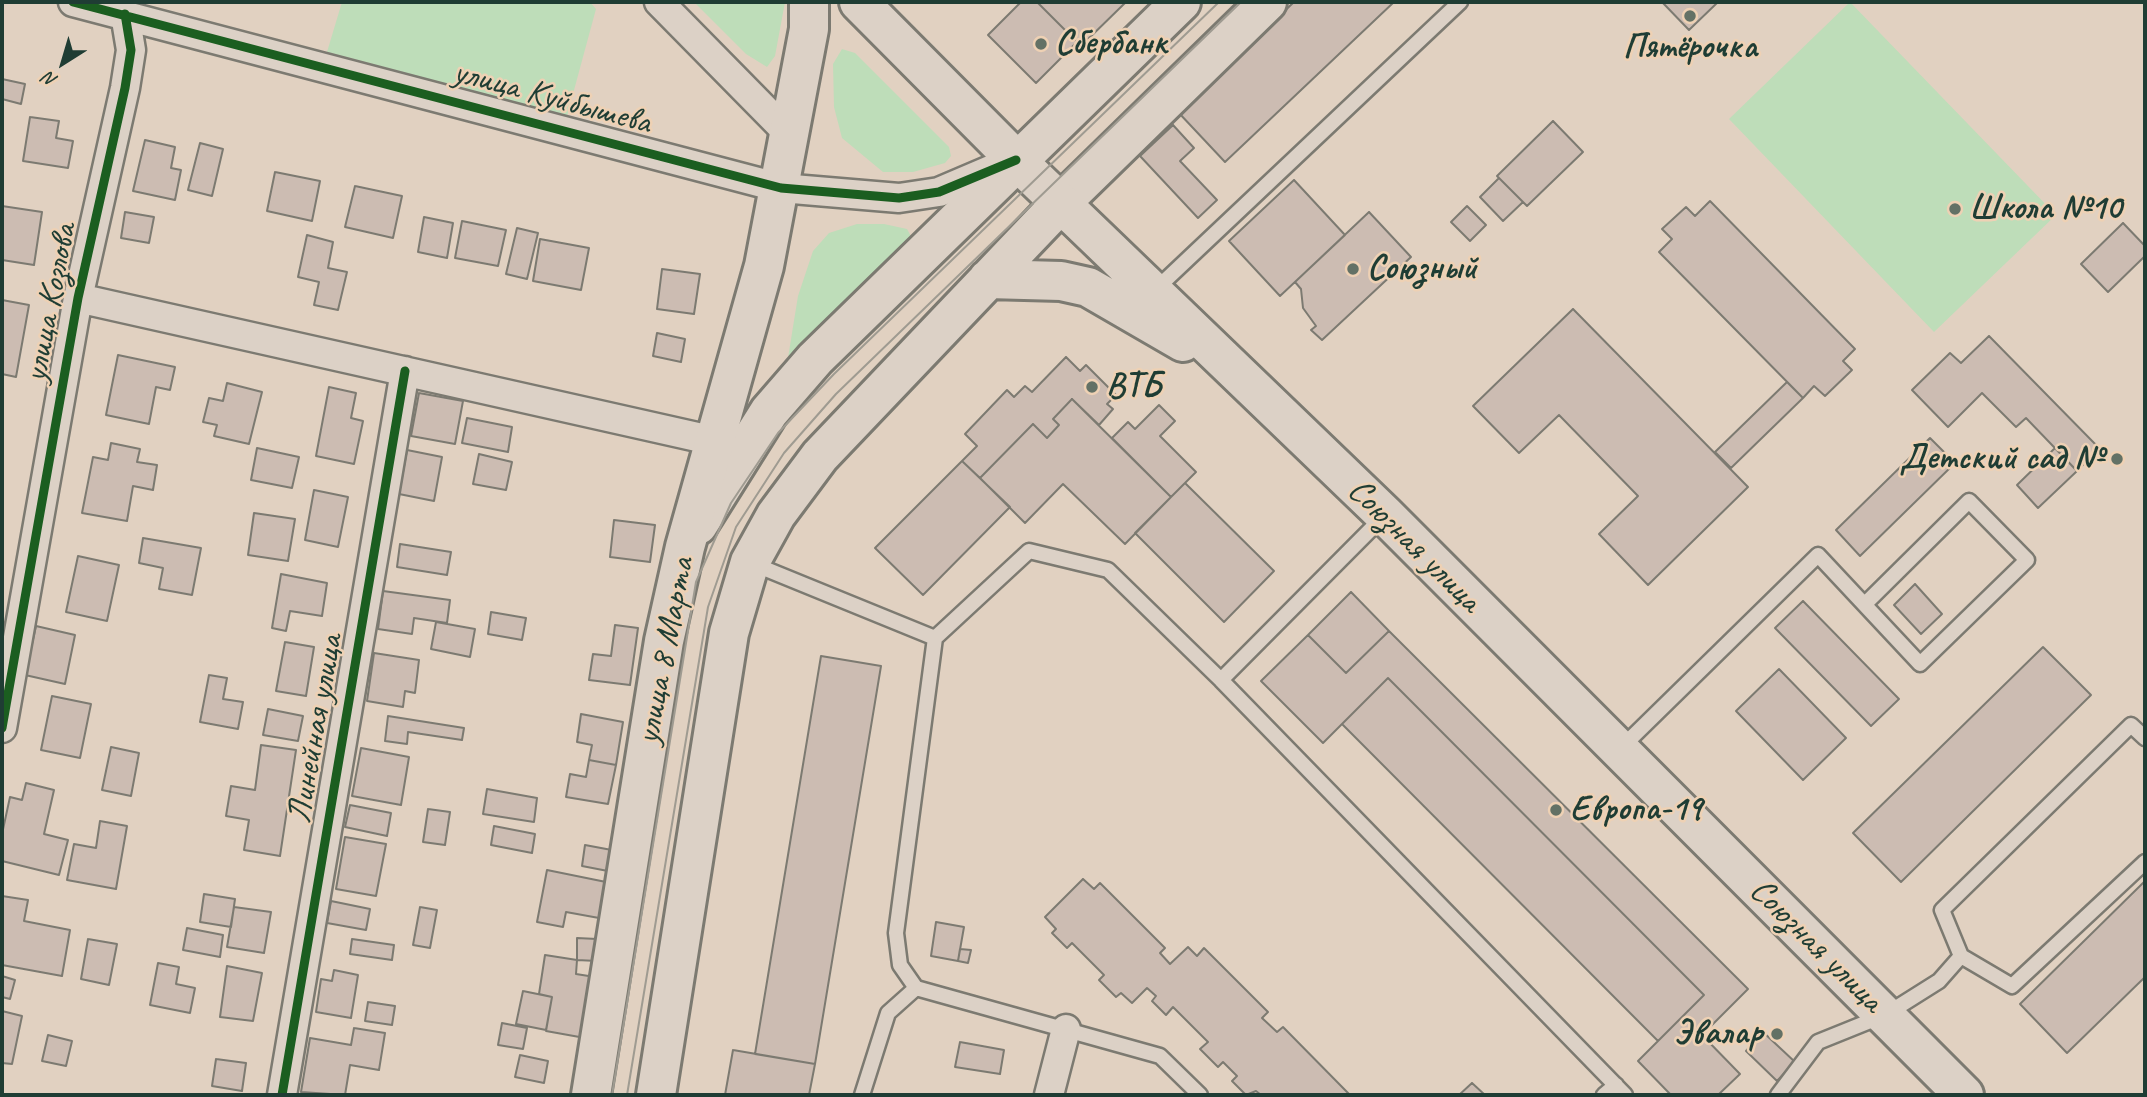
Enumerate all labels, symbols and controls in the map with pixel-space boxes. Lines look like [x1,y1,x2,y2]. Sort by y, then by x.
marker: Пятёрочка [1682,8,1698,24]
place label: Сбербанк [1055,23,1167,65]
place label: Пятёрочка [1623,27,1757,69]
north arrow [28,28,98,98]
marker: Сбербанк [1033,36,1049,52]
street label: улица Куйбышева [449,51,655,145]
text: N [38,67,62,93]
place label: Школа №10 [1969,188,2121,230]
marker: Школа №10 [1947,201,1963,217]
street label: улица Козлова [15,220,87,386]
place label: Союзный [1367,248,1477,290]
marker: Союзный [1345,261,1361,277]
place label: ВТБ [1106,366,1162,408]
marker: ВТБ [1084,379,1100,395]
place label: Детский сад № [1900,438,2103,480]
marker: Детский сад № [2109,451,2125,467]
street label: Союзная улица [1338,470,1490,622]
street label: улица 8 Марта [627,554,705,748]
street label: Линейная улица [279,631,353,827]
place label: Европа-19 [1570,789,1702,831]
marker: Европа-19 [1548,802,1564,818]
street label: Союзная улица [1740,870,1892,1022]
place label: Эвалар [1674,1013,1763,1055]
marker: Эвалар [1769,1026,1785,1042]

